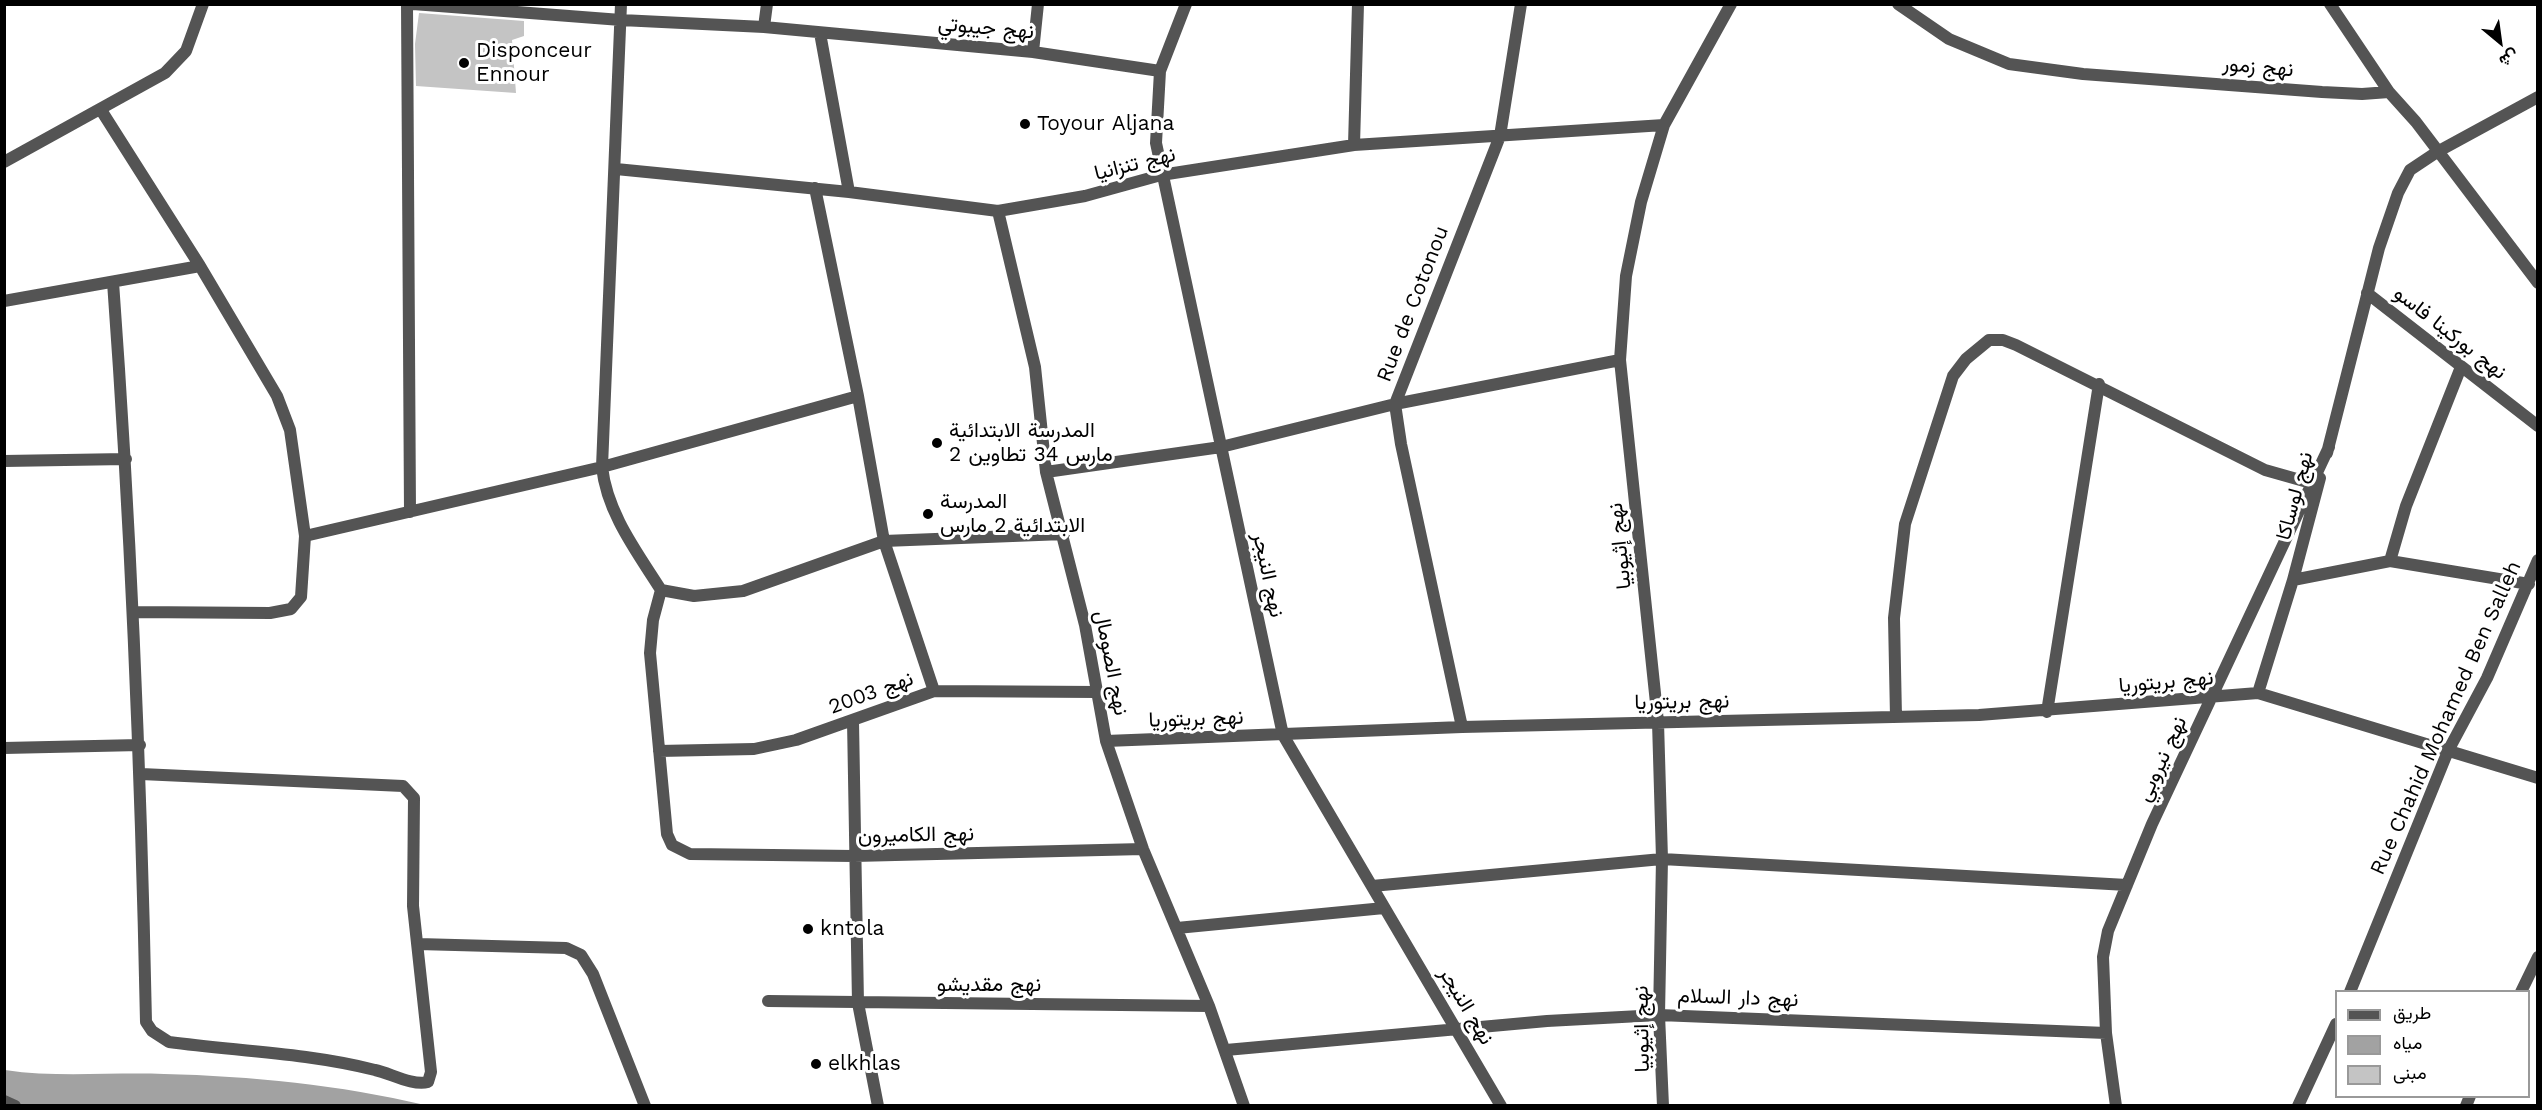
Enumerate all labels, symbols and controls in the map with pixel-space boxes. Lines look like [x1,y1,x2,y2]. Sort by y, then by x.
street label: نهج جيبوتي [937,11,1035,45]
north arrow [2470,12,2530,72]
place label: Disponceur Ennour [476,38,592,88]
text: ش [2496,45,2522,71]
street label: نهج زمور [2221,51,2295,83]
marker: Disponceur Ennour [457,56,471,70]
place label: Toyour Aljana [1037,111,1174,137]
marker: Toyour Aljana [1018,117,1032,131]
street label: نهج تنزانيا [1092,142,1178,186]
street label: Rue de Cotonou [1372,222,1454,386]
street label: نهج بوركينا فاسو [2388,281,2512,385]
place label: المدرسة الابتدائية 2 مارس 34 تطاوين [949,418,1113,468]
marker: المدرسة الابتدائية 2 مارس 34 تطاوين [930,436,944,450]
street label: نهج لوساكا [2271,449,2319,543]
place label: المدرسة الابتدائية 2 مارس [940,489,1085,539]
street label: نهج إثيوبيا [1603,502,1637,590]
marker: المدرسة الابتدائية 2 مارس [921,507,935,521]
street label: نهج النيجر [1247,530,1289,620]
street label: Rue Chahid Mohamed Ben Salleh [2365,557,2527,879]
street label: نهج الصومال [1088,608,1134,718]
street label: نهج بريتوريا [2118,665,2214,699]
street label: نهج 2003 [825,666,917,720]
street label: نهج بريتوريا [1634,689,1730,715]
street label: نهج بريتوريا [1148,705,1244,733]
street label: نهج نيروبي [2131,712,2193,806]
street label: نهج الكاميرون [858,821,974,849]
place label: kntola [820,916,884,942]
marker: kntola [801,922,815,936]
street label: نهج النيجر [1433,963,1499,1049]
street label: نهج مقديشو [937,972,1041,998]
street label: نهج دار السلام [1677,983,1799,1013]
street label: نهج إثيوبيا [1629,985,1655,1073]
legend [2335,990,2530,1098]
text: طريق [2393,1002,2431,1023]
text: مياه [2393,1032,2422,1053]
place label: elkhlas [828,1051,901,1077]
marker: elkhlas [809,1057,823,1071]
text: مبنى [2393,1062,2427,1083]

